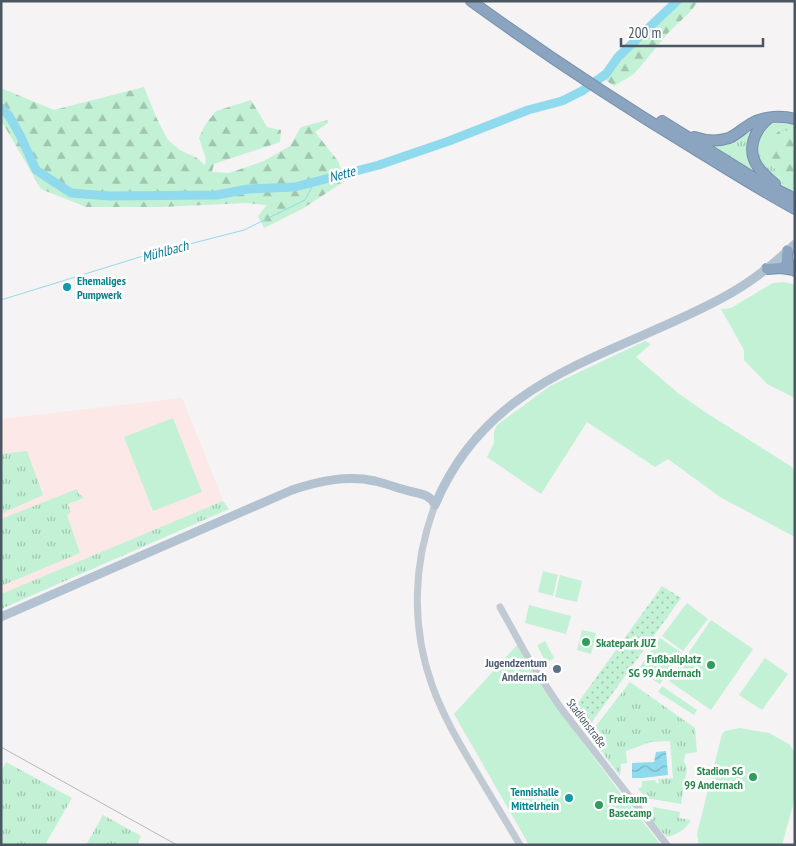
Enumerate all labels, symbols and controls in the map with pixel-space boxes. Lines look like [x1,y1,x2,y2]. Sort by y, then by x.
scale bar [621,15,764,47]
text: 200 m [628,23,661,42]
water label: Nette [327,162,358,186]
water label: Mühlbach [140,236,191,266]
place label: Ehemaliges Pumpwerk [77,273,126,302]
marker: Ehemaliges Pumpwerk [61,281,73,293]
place label: Skatepark JUZ [596,635,656,650]
marker: Skatepark JUZ [580,636,592,648]
place label: Fußballplatz SG 99 Andernach [628,651,701,680]
place label: Jugendzentum Andernach [484,655,547,684]
marker: Fußballplatz SG 99 Andernach [705,659,717,671]
marker: Jugendzentum Andernach [551,663,563,675]
street label: Stadionstraße [564,695,610,751]
place label: Stadion SG 99 Andernach [684,763,743,792]
marker: Stadion SG 99 Andernach [747,771,759,783]
place label: Tennishalle Mittelrhein [510,784,559,813]
place label: Freiraum Basecamp [609,791,652,820]
marker: Tennishalle Mittelrhein [563,792,575,804]
marker: Freiraum Basecamp [593,799,605,811]

